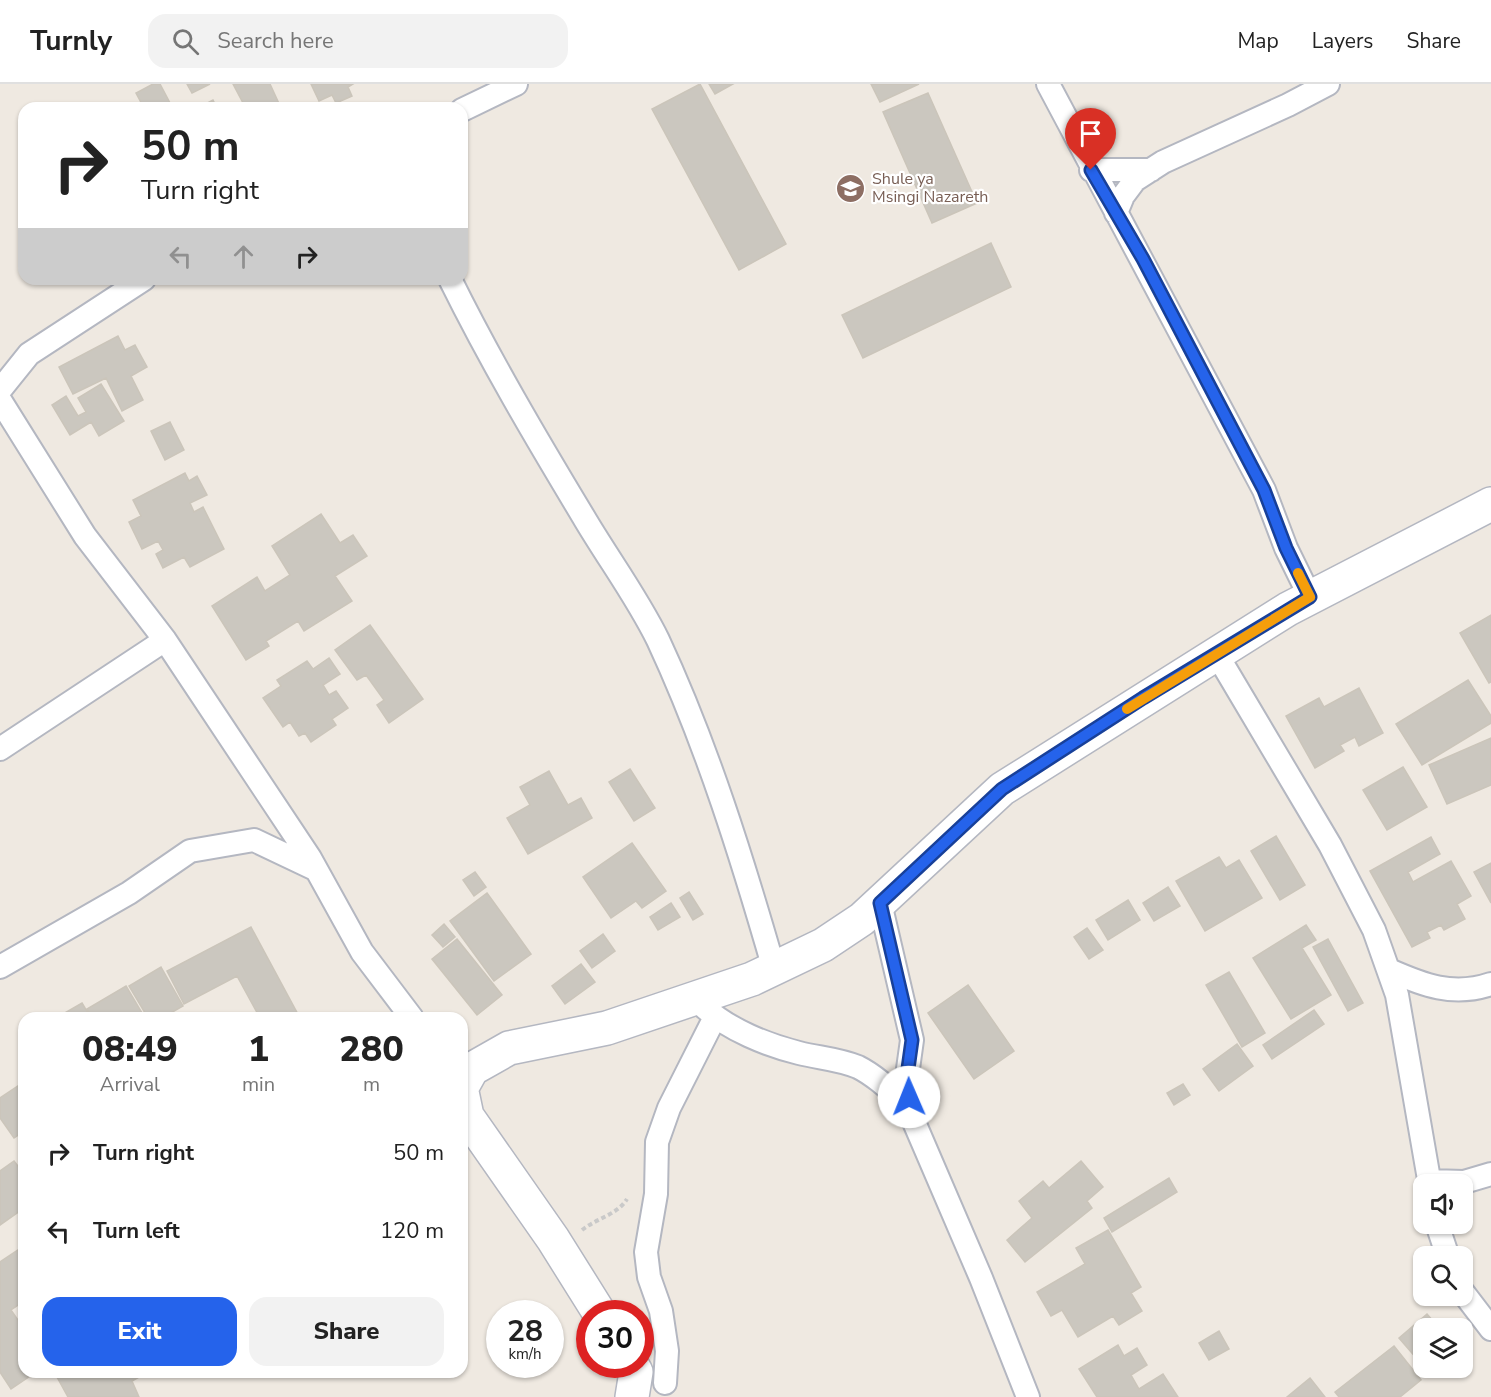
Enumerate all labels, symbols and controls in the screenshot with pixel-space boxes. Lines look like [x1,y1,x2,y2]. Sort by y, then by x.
search box [148,14,568,68]
text: Turnly [30,22,112,60]
icon: search [169,25,202,58]
text: Search here [217,26,334,56]
text: Map [1237,27,1279,55]
text: Layers [1312,27,1373,55]
text: Share [1406,27,1461,55]
pin [1065,108,1116,170]
icon: arrive [1074,117,1107,150]
text: 50 m [141,118,240,175]
icon: right [42,126,120,204]
place label: Shule ya Msingi Nazareth [872,168,988,208]
text: Turn right [141,172,259,209]
school or university icon: Shule ya Msingi Nazareth [835,172,867,204]
icon: left [164,240,197,273]
icon: ahead [227,240,260,273]
icon: right [290,240,323,273]
text: 08:49 [82,1025,178,1074]
text: 1 [248,1025,269,1074]
text: 280 [339,1025,404,1074]
position arrow [877,1065,941,1129]
text: Arrival [100,1071,160,1098]
text: min [242,1071,275,1098]
text: m [363,1071,380,1098]
icon: right [42,1137,75,1170]
text: Turn right [93,1138,194,1168]
text: 50 m [393,1138,444,1168]
map controls [1413,1174,1473,1378]
button: sound [1413,1174,1473,1234]
icon: left [42,1215,75,1248]
text: Turn left [93,1216,180,1246]
text: 120 m [380,1216,444,1246]
button: search [1413,1246,1473,1306]
button: Exit [42,1297,237,1366]
button: Share [249,1297,444,1366]
speed limit sign: 30 [576,1300,654,1378]
text: 28 [507,1311,543,1352]
button: layers [1413,1318,1473,1378]
text: km/h [508,1344,542,1364]

